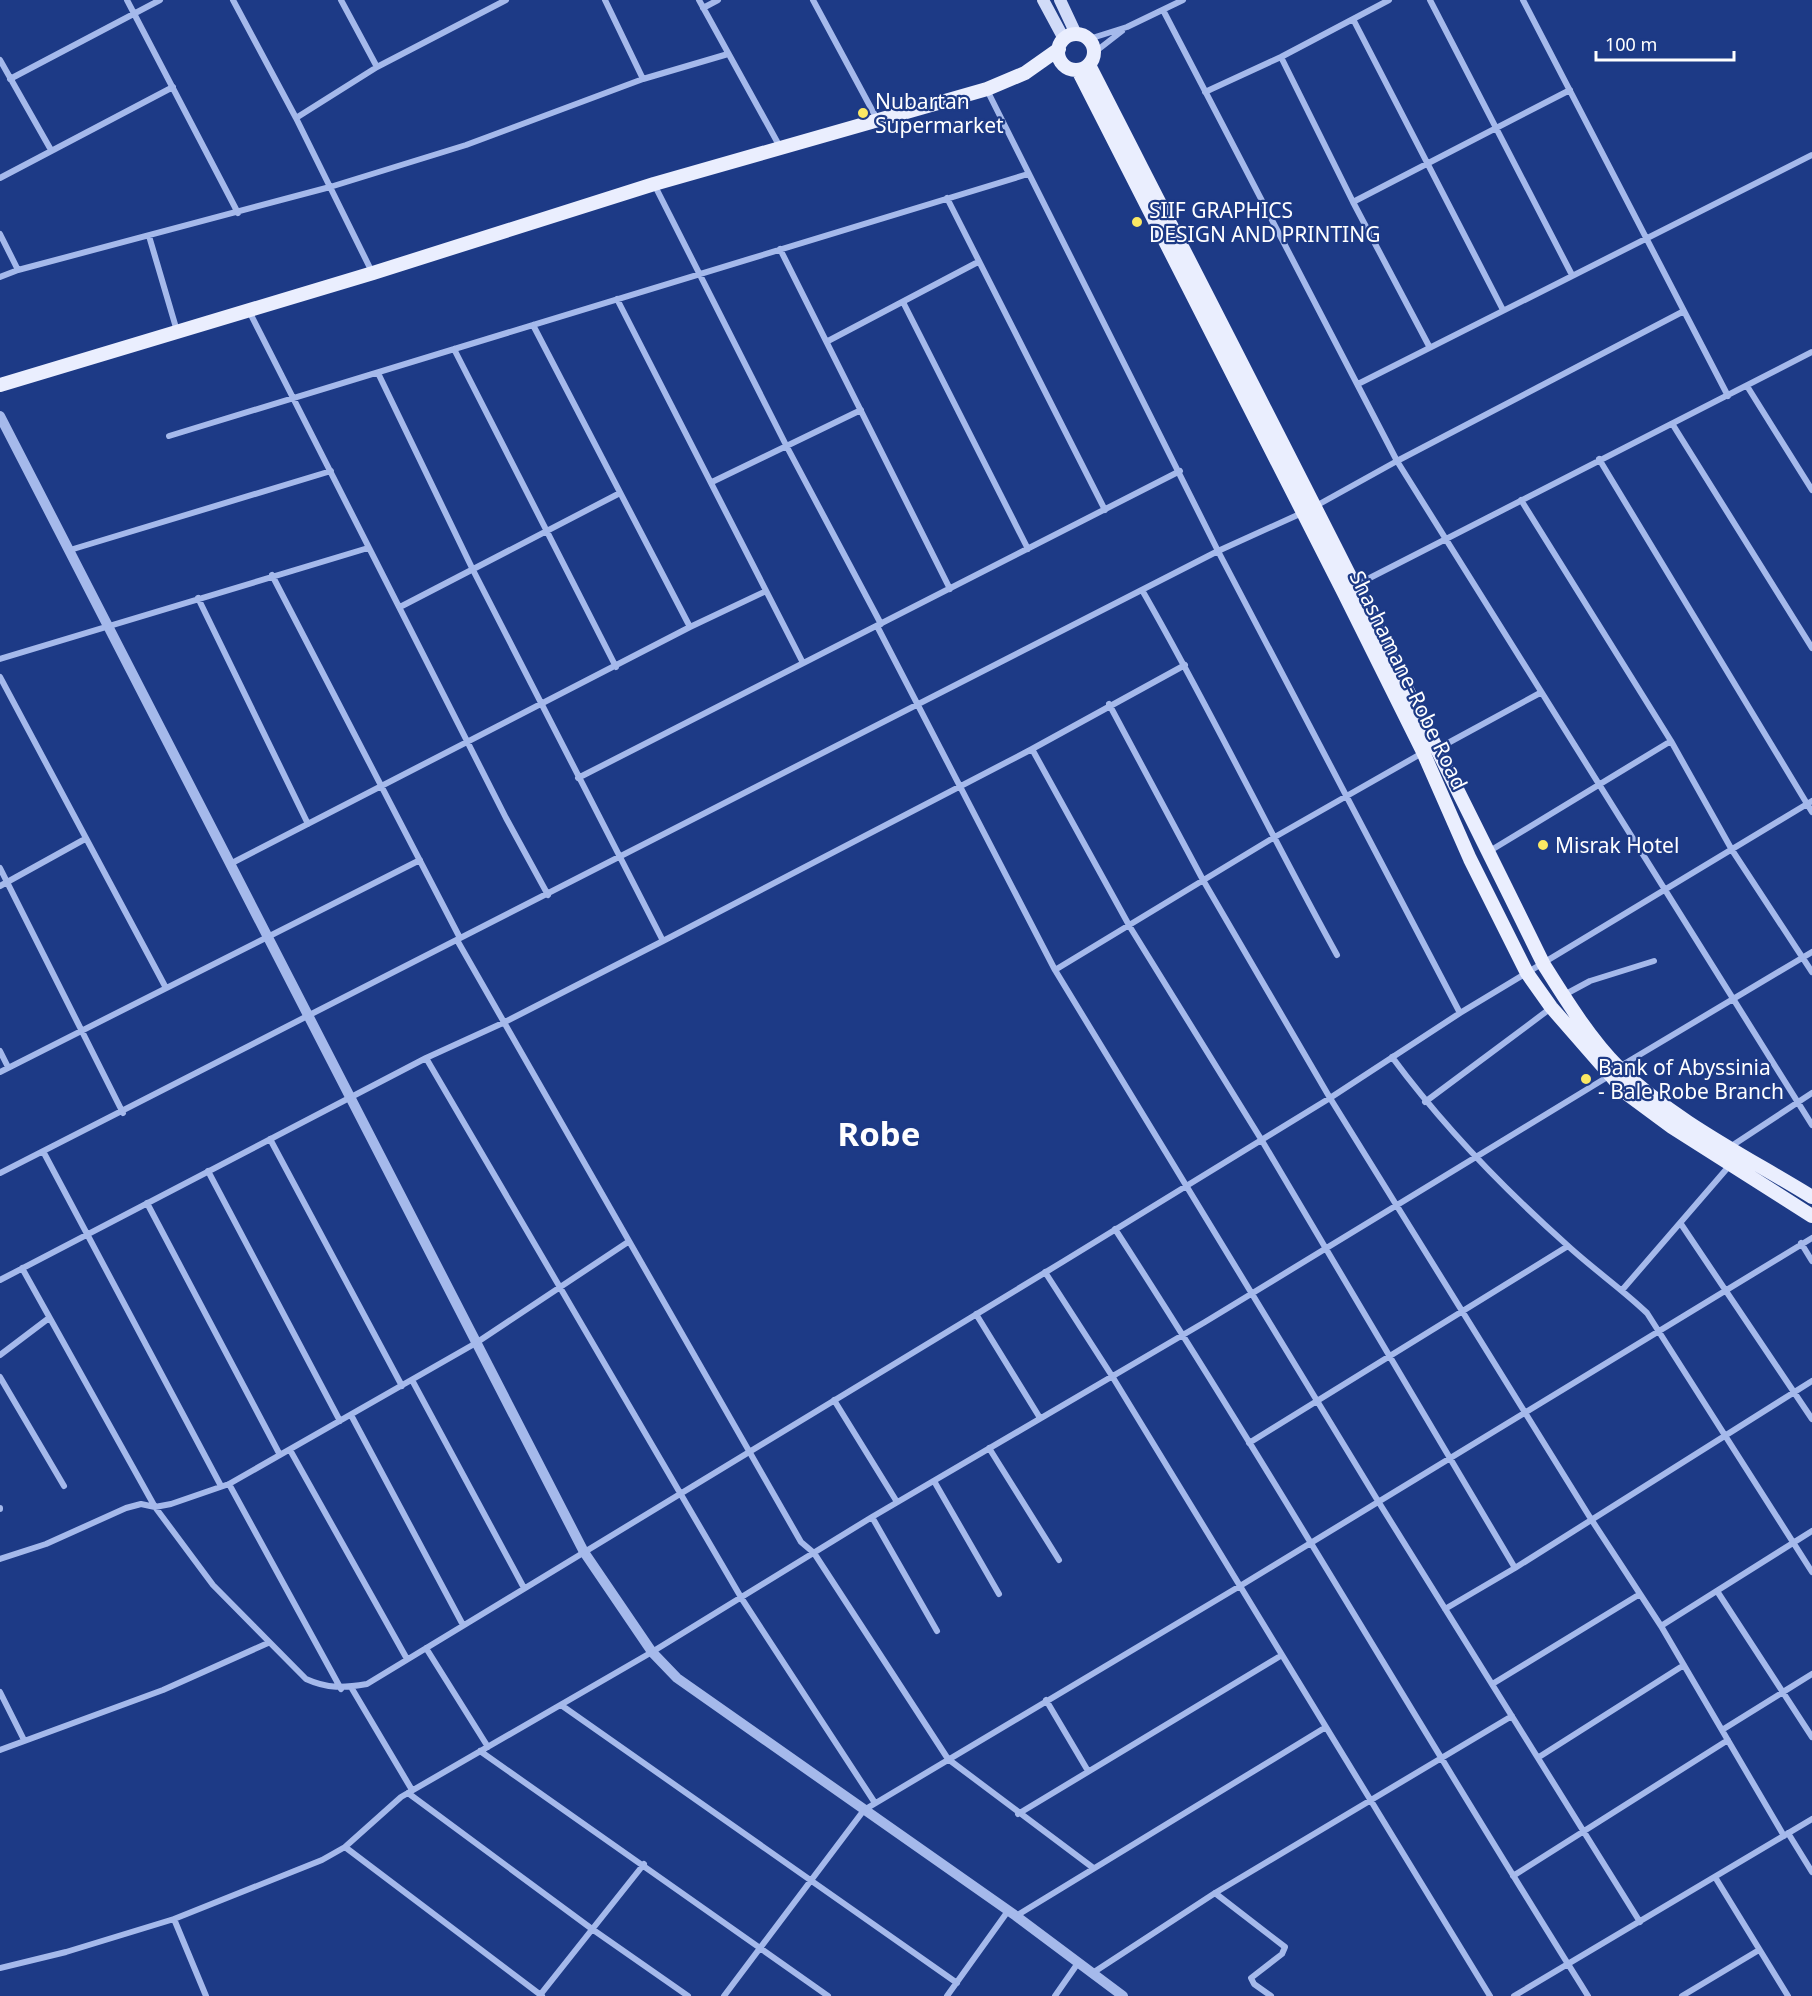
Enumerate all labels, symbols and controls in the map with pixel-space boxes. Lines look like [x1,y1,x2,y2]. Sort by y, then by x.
scale bar [1596,24,1734,62]
text: 100 m [1605,32,1657,56]
place label: Nubartan Supermarket [875,87,1004,139]
marker: Nubartan Supermarket [856,106,870,120]
place label: SIIF GRAPHICS DESIGN AND PRINTING [1149,196,1380,248]
marker: SIIF GRAPHICS DESIGN AND PRINTING [1130,215,1144,229]
street label: Shashamane-Robe Road [1344,566,1474,794]
place label: Misrak Hotel [1555,831,1679,859]
marker: Misrak Hotel [1536,838,1550,852]
place label: Bank of Abyssinia - Bale Robe Branch [1598,1053,1784,1105]
marker: Bank of Abyssinia - Bale Robe Branch [1579,1072,1593,1086]
district label: Robe [838,1111,920,1156]

